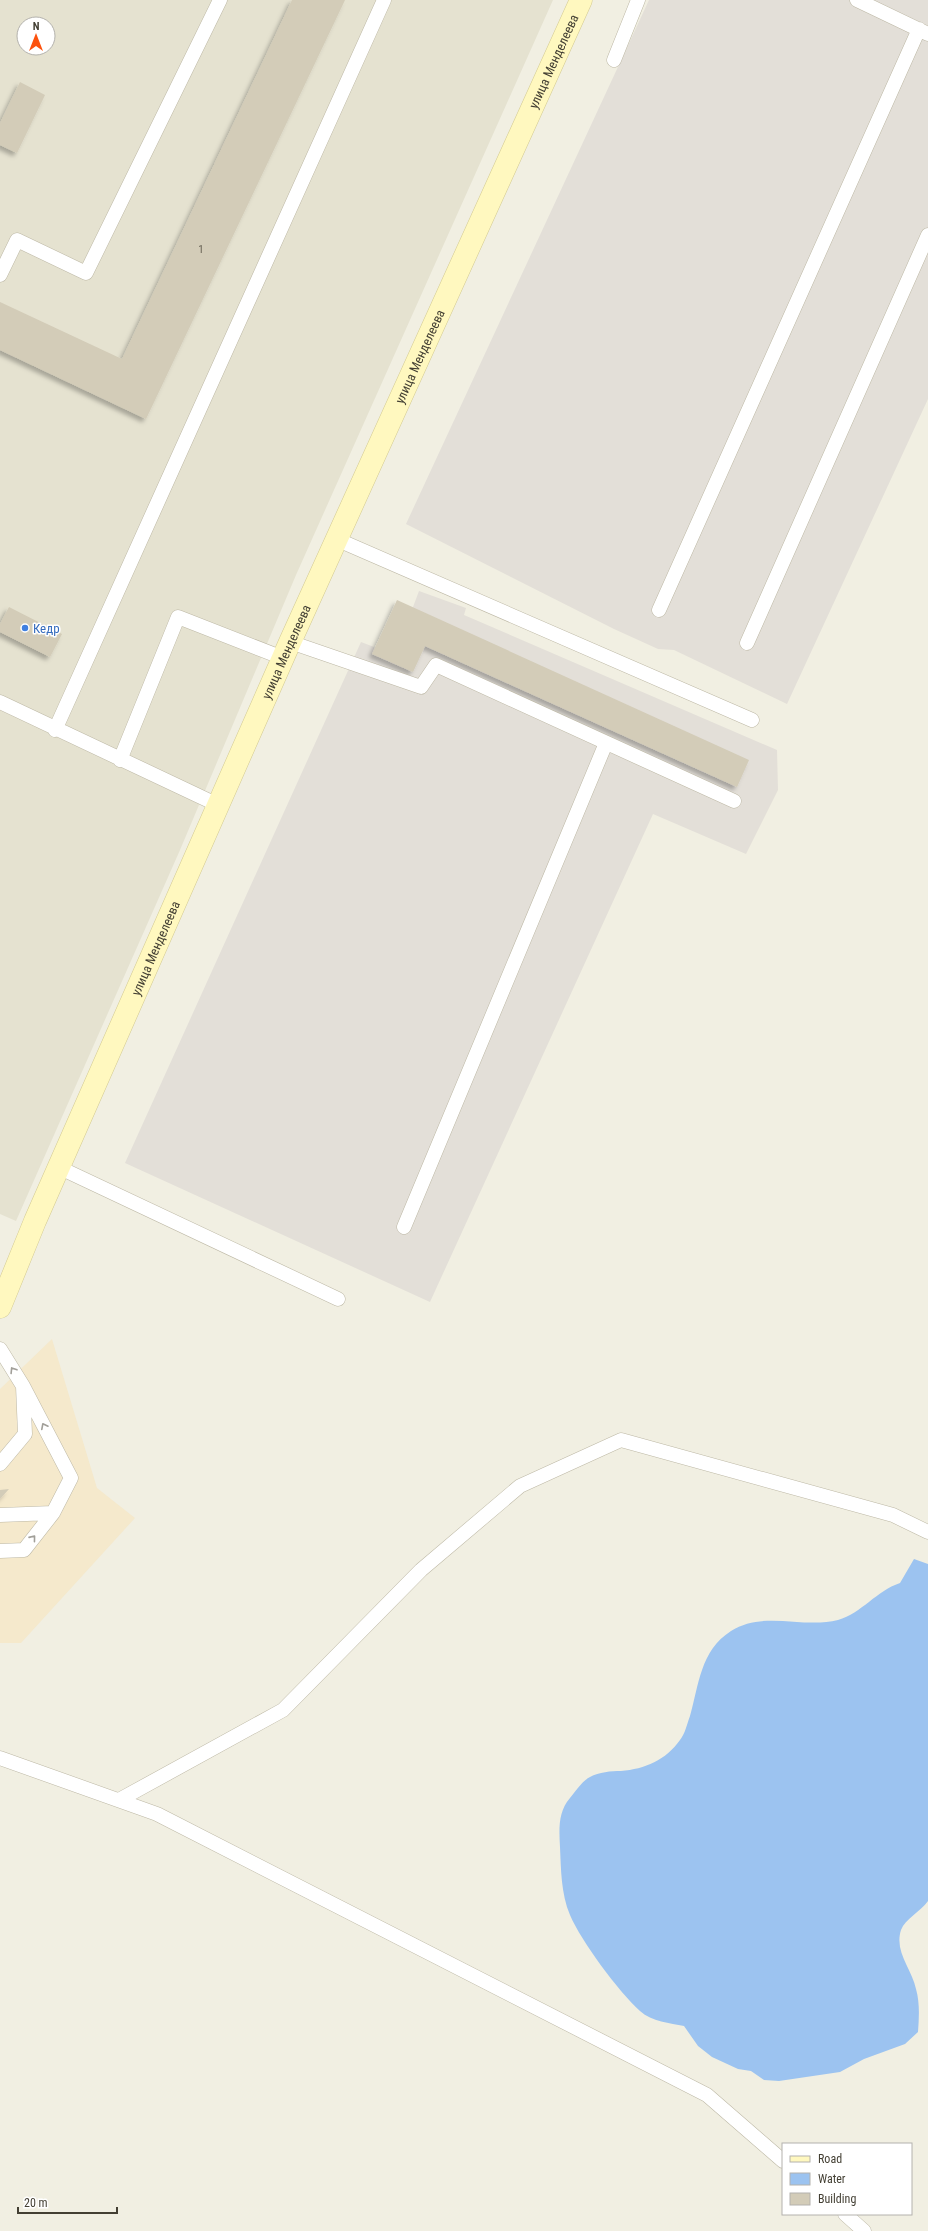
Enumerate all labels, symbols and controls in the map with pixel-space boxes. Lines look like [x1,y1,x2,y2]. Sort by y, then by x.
street label: улица Менделеева [526,12,581,111]
north arrow [16,16,56,56]
text: N [33,20,40,33]
house number: 1 [198,243,204,256]
street label: улица Менделеева [392,307,448,406]
street label: улица Менделеева [259,602,314,701]
place label: Кедр [33,621,60,636]
marker: Кедр [20,623,30,633]
street label: улица Менделеева [128,899,183,998]
one-way arrow [11,1367,18,1374]
one-way arrow [41,1423,49,1430]
one-way arrow [29,1536,36,1543]
legend [782,2143,912,2215]
text: Road [818,2152,842,2166]
text: Water [818,2172,846,2186]
scale bar [18,2189,117,2215]
text: Building [818,2192,856,2206]
text: 20 m [24,2196,48,2210]

